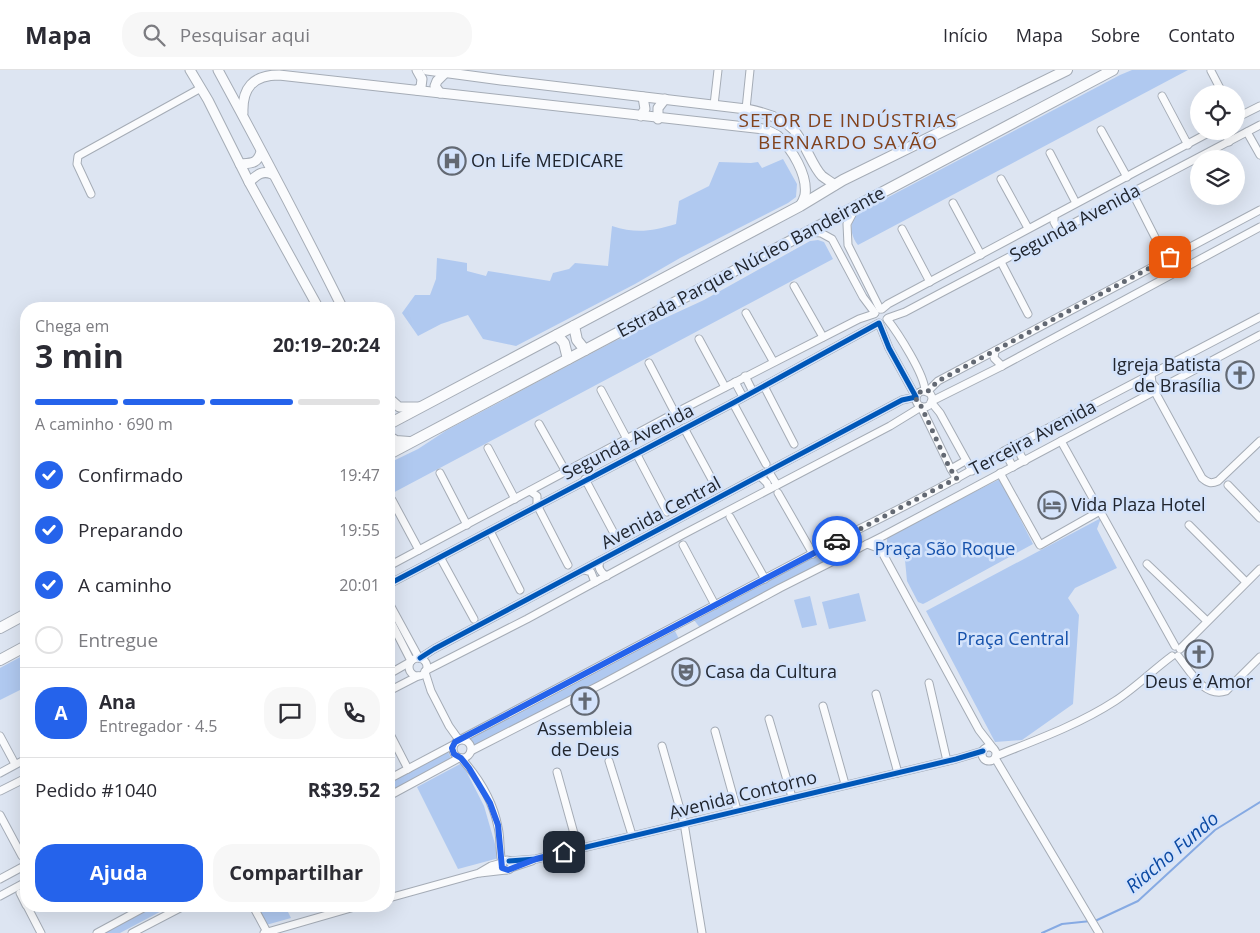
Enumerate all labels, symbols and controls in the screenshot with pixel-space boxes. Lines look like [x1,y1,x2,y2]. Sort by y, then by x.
search box [122,12,472,57]
text: Mapa [25,18,92,51]
icon: search [140,21,168,49]
text: Pesquisar aqui [180,22,310,48]
text: Início [943,23,988,47]
text: Mapa [1016,23,1063,47]
text: Sobre [1091,23,1140,47]
text: Contato [1168,23,1235,47]
map controls [1190,85,1245,205]
button: locate [1190,85,1245,140]
district label: SETOR DE INDÚSTRIAS BERNARDO SAYÃO [739,107,957,155]
hospital icon: On Life MEDICARE [437,146,467,176]
place label: On Life MEDICARE [471,148,624,172]
button: layers [1190,150,1245,205]
street label: Segunda Avenida [1005,178,1144,267]
street label: Estrada Parque Núcleo Bandeirante [613,180,888,342]
pin [1149,236,1191,278]
icon: bag [1156,243,1184,271]
text: Chega em [35,315,109,337]
text: 20:19–20:24 [273,332,380,358]
text: 3 min [35,334,124,377]
place label: Igreja Batista de Brasília [1112,352,1221,397]
church icon: Igreja Batista de Brasília [1225,360,1255,390]
street label: Terceira Avenida [965,394,1100,481]
street label: Segunda Avenida [558,398,697,485]
text: A caminho · 690 m [35,413,173,435]
icon: check [35,461,63,489]
text: Confirmado [78,462,183,488]
text: 19:47 [339,464,380,486]
street label: Avenida Central [596,470,725,554]
hotel icon: Vida Plaza Hotel [1037,490,1067,520]
place label: Vida Plaza Hotel [1071,492,1206,516]
icon: check [35,516,63,544]
courier [812,516,862,566]
text: Preparando [78,517,183,543]
text: 19:55 [339,519,380,541]
icon: car [823,527,851,555]
park label: Praça São Roque [875,536,1015,560]
icon: check [35,571,63,599]
text: A caminho [78,572,172,598]
text: 20:01 [339,574,380,596]
park label: Praça Central [957,626,1069,650]
text: Entregue [78,627,158,653]
church icon: Deus é Amor [1184,639,1214,669]
theatre icon: Casa da Cultura [671,657,701,687]
place label: Casa da Cultura [705,659,837,683]
place label: Deus é Amor [1145,669,1254,693]
church icon: Assembleia de Deus [570,686,600,716]
button: chat [264,687,316,739]
button: phone [328,687,380,739]
text: Ana [99,689,136,715]
text: A [54,700,68,726]
text: Entregador · 4.5 [99,715,217,737]
place label: Assembleia de Deus [537,716,633,761]
street label: Avenida Contorno [666,764,819,824]
text: Pedido #1040 [35,777,157,803]
text: R$39.52 [308,777,380,803]
water label: Riacho Fundo [1120,805,1224,899]
pin [543,831,585,873]
icon: home [550,838,578,866]
button: Ajuda [35,844,203,902]
button: Compartilhar [213,844,380,902]

